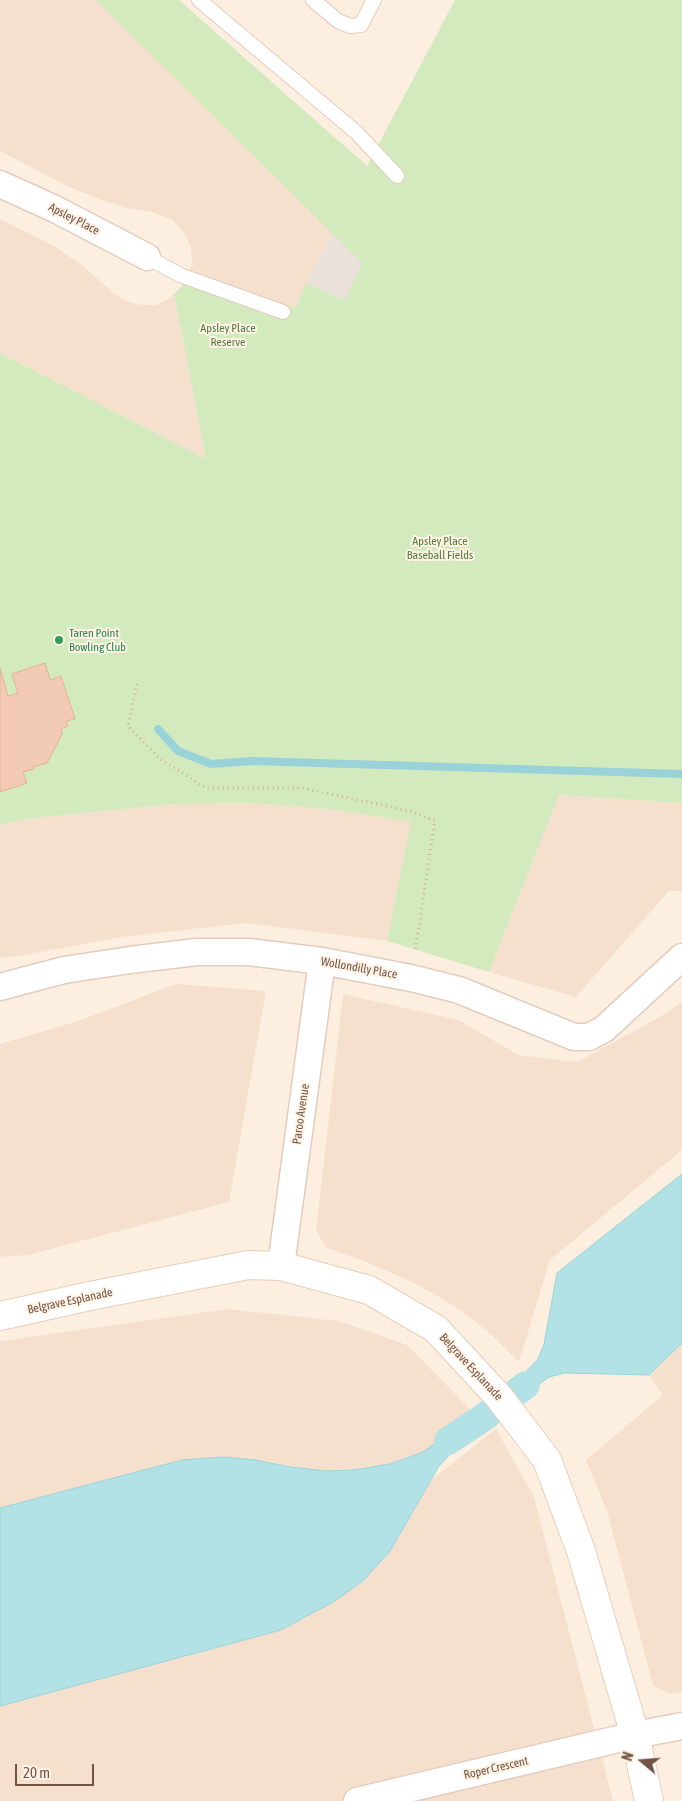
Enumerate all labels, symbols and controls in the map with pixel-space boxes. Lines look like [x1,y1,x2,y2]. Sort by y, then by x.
street label: Apsley Place [46,200,102,238]
park label: Apsley Place Reserve [200,321,256,349]
park label: Apsley Place Baseball Fields [407,534,473,562]
place label: Taren Point Bowling Club [69,626,126,654]
marker: Taren Point Bowling Club [53,634,65,646]
street label: Wollondilly Place [320,954,398,982]
street label: Paroo Avenue [290,1083,312,1145]
street label: Belgrave Esplanade [26,1285,114,1317]
street label: Belgrave Esplanade [436,1330,506,1404]
north arrow [617,1736,667,1786]
text: N [619,1750,637,1763]
scale bar [18,1754,96,1786]
street label: Roper Crescent [462,1754,530,1782]
text: 20 m [23,1764,50,1781]

